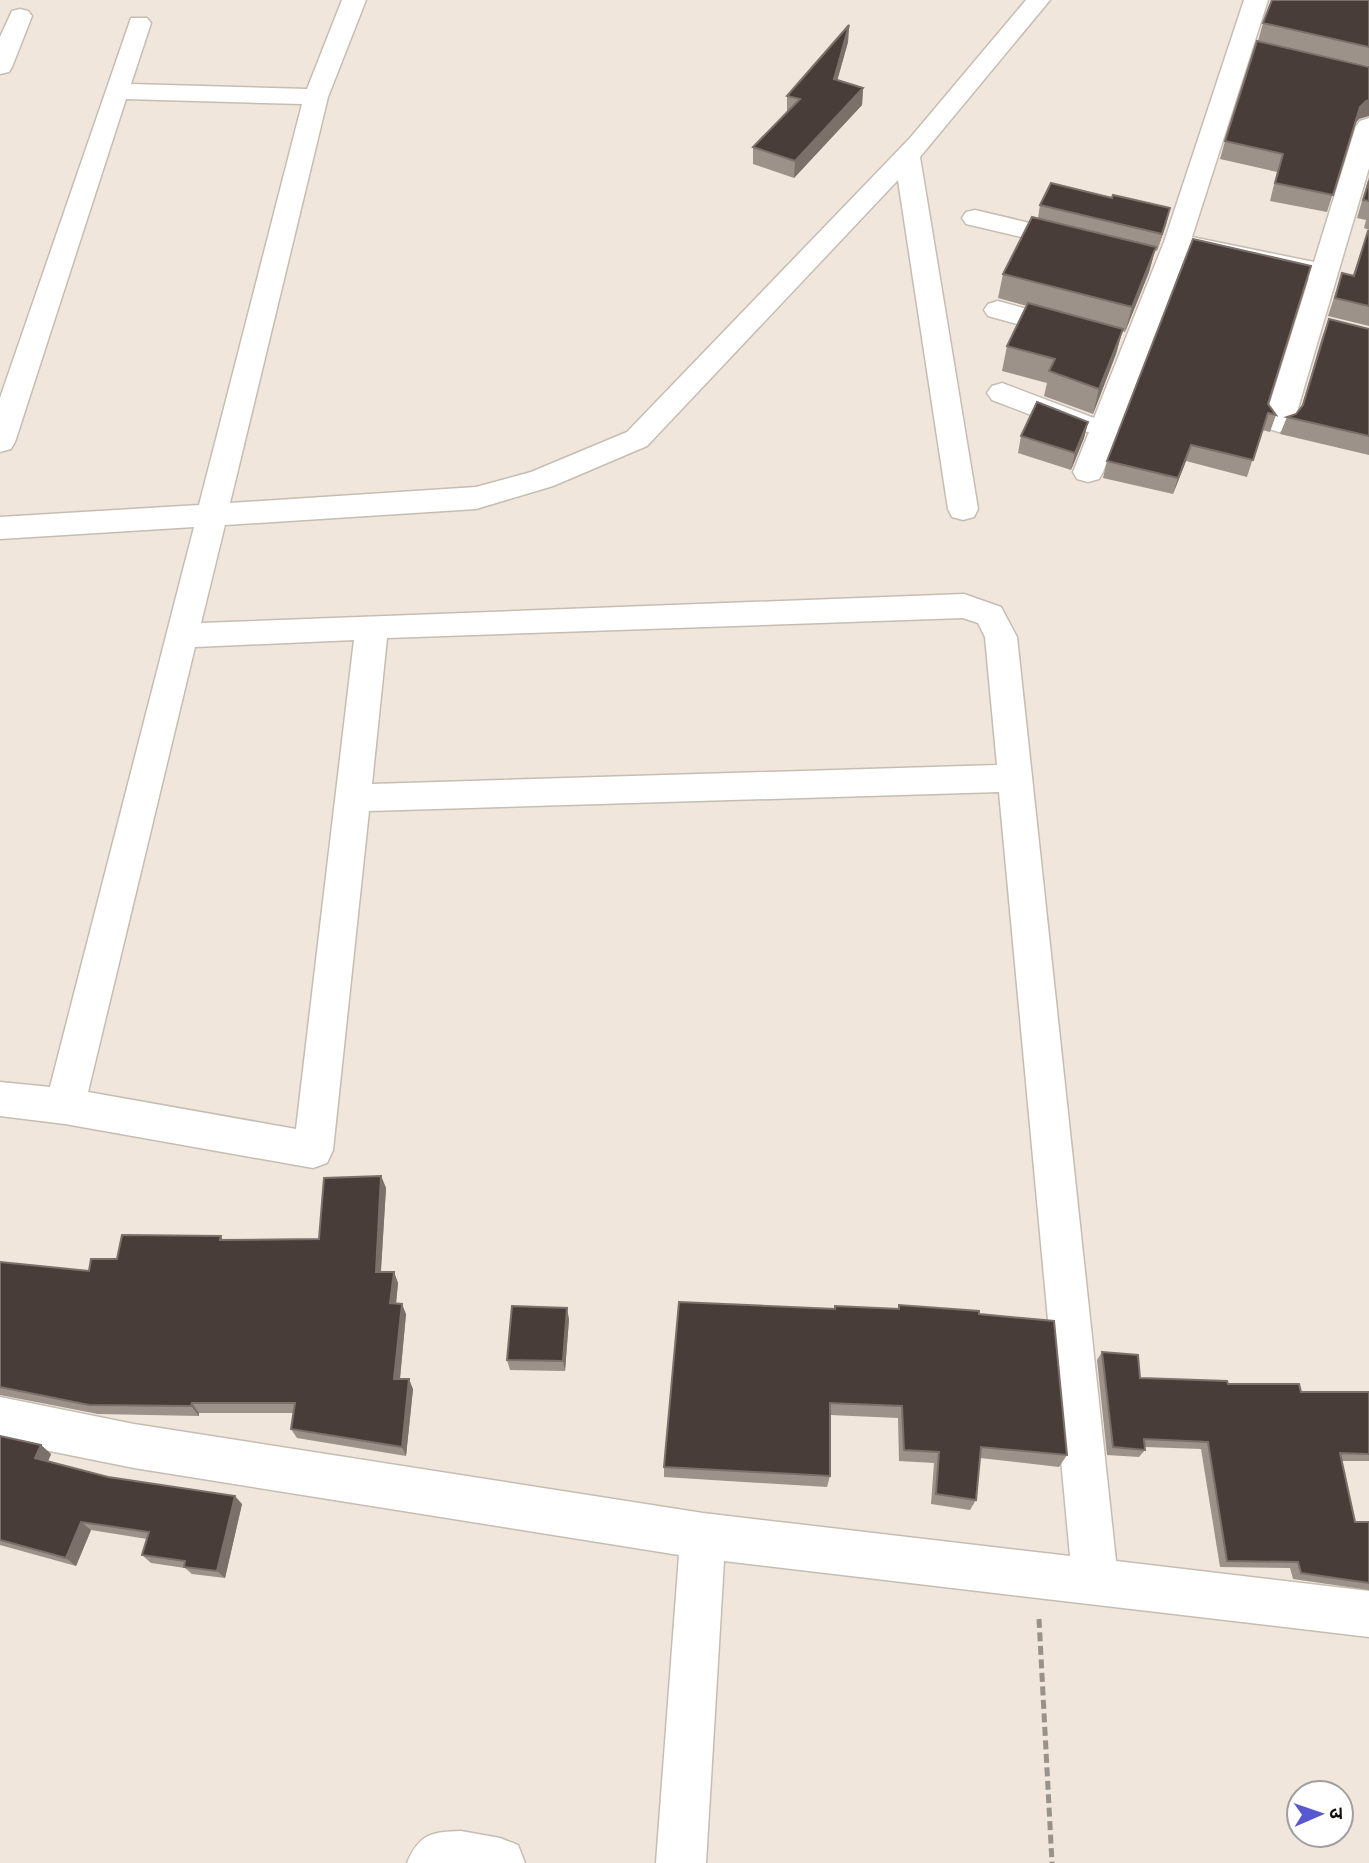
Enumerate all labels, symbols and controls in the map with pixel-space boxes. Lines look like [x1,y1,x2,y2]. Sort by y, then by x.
north arrow [1285,1779,1355,1849]
text: उ [1325,1807,1349,1820]

